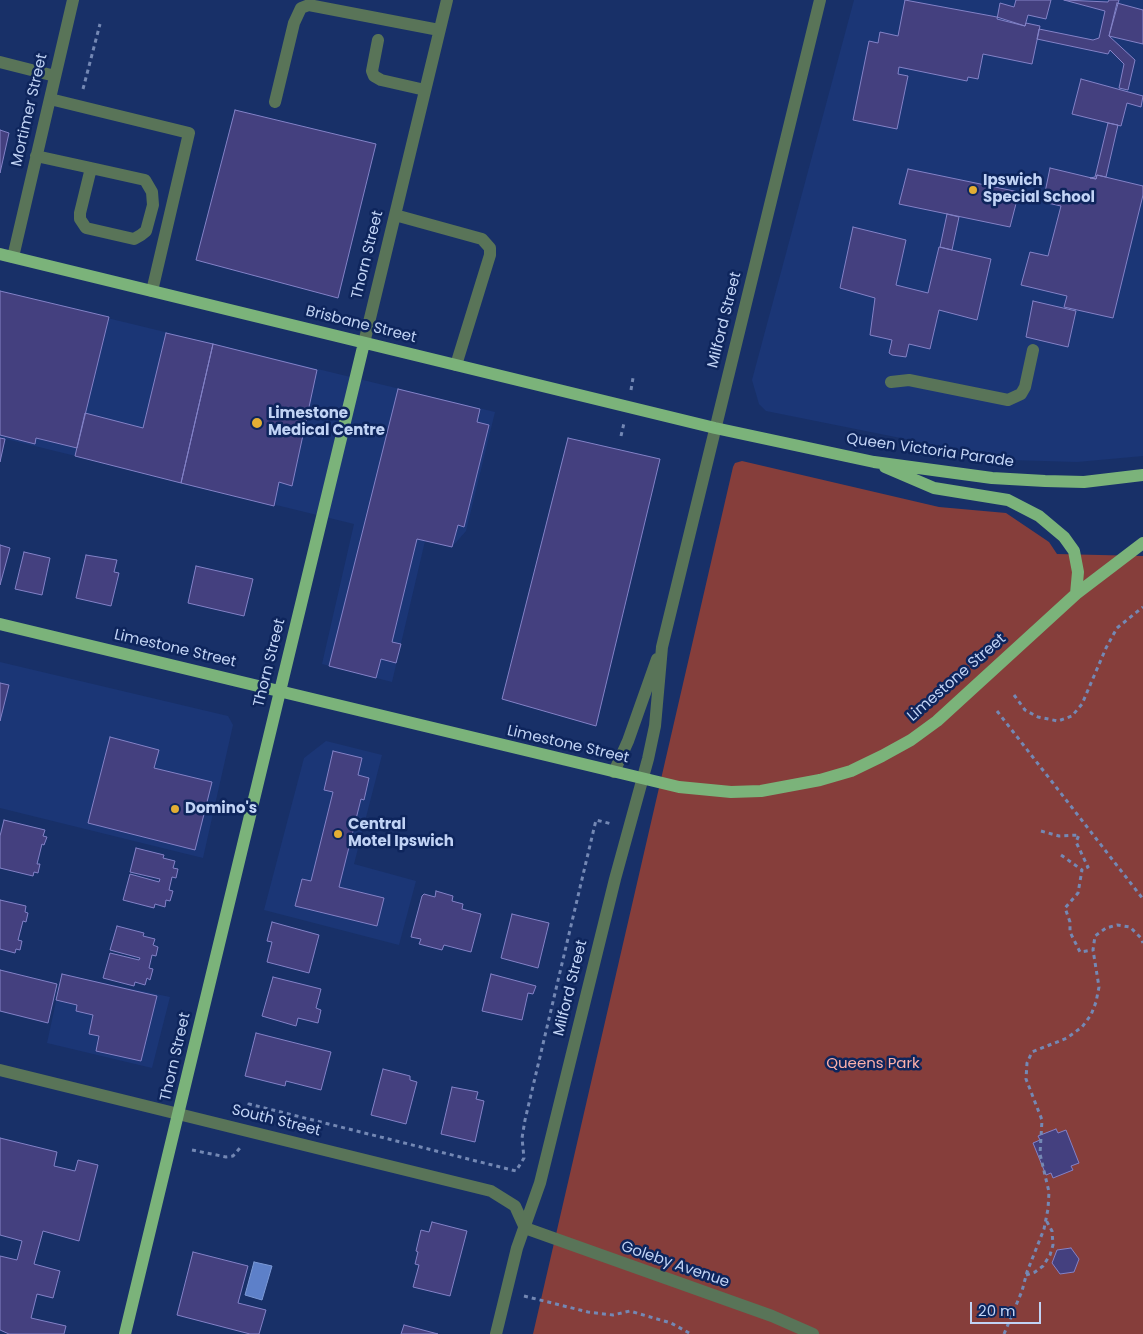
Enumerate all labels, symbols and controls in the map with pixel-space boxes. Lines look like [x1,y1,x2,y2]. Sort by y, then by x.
street label: Mortimer Street [8,52,52,168]
place label: Ipswich Special School [983,172,1095,207]
marker: Ipswich Special School [967,184,979,196]
street label: Thorn Street [348,209,388,301]
street label: Milford Street [704,270,746,370]
street label: Brisbane Street [304,303,418,347]
place label: Limestone Medical Centre [268,405,385,440]
marker: Limestone Medical Centre [250,416,264,430]
street label: Queen Victoria Parade [845,430,1015,472]
street label: Thorn Street [250,617,290,709]
street label: Limestone Street [112,626,238,672]
street label: Limestone Street [904,630,1010,726]
street label: Limestone Street [505,722,631,768]
place label: Domino's [185,800,257,818]
marker: Domino's [169,803,181,815]
place label: Central Motel Ipswich [348,816,454,851]
marker: Central Motel Ipswich [332,828,344,840]
street label: Milford Street [550,938,592,1038]
street label: Thorn Street [157,1011,195,1103]
park label: Queens Park [826,1055,920,1073]
street label: South Street [230,1101,322,1141]
street label: Goleby Avenue [619,1238,731,1292]
scale bar [973,1292,1044,1324]
text: 20 m [978,1300,1016,1321]

